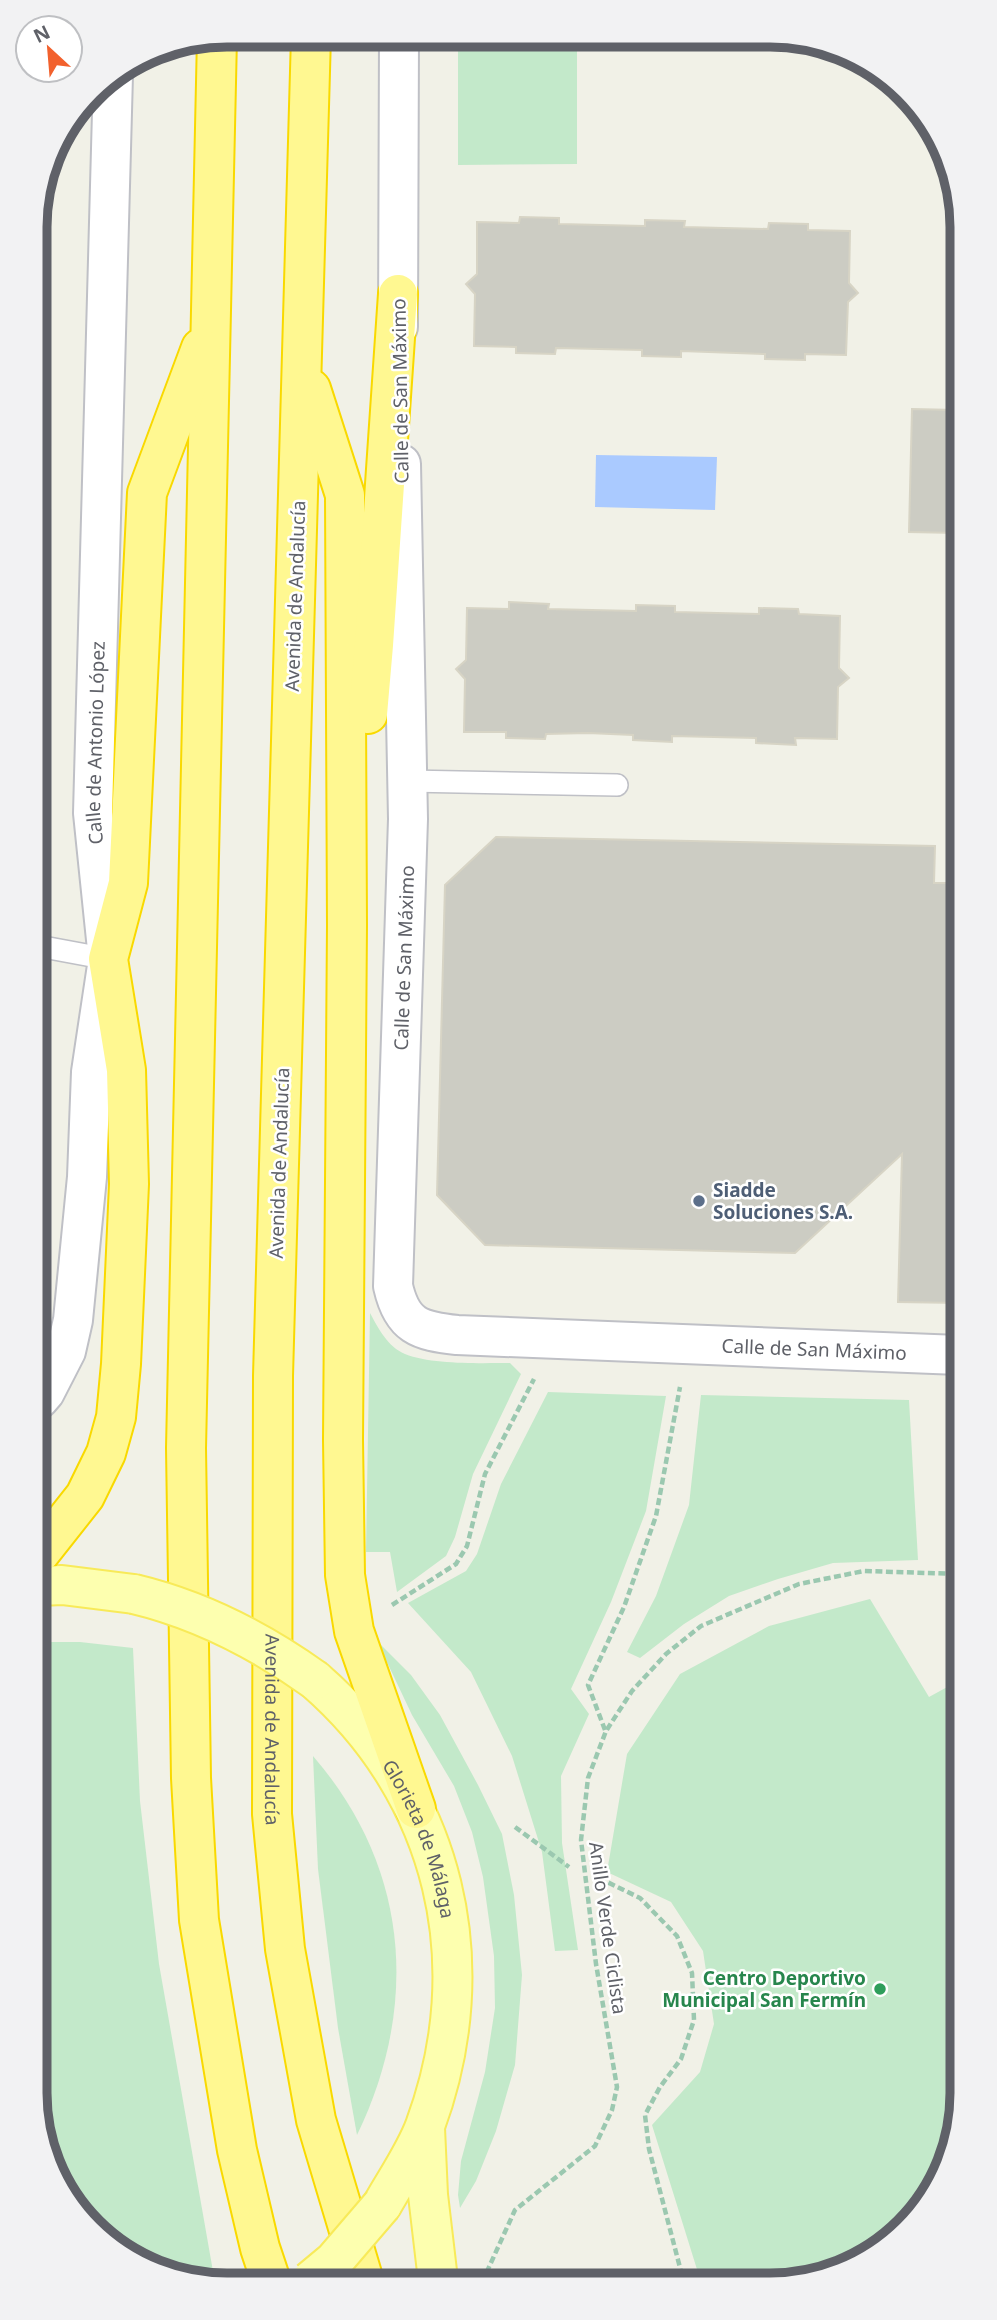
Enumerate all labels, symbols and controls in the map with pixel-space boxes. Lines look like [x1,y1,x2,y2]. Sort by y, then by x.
north arrow [14,14,84,84]
text: N [29,19,54,49]
street label: Calle de San Máximo [385,298,415,484]
street label: Avenida de Andalucía [279,500,311,692]
street label: Calle de Antonio López [80,641,111,846]
street label: Calle de San Máximo [388,865,420,1051]
street label: Avenida de Andalucía [263,1067,295,1259]
place label: Siadde Soluciones S.A. [713,1177,853,1225]
marker: Siadde Soluciones S.A. [691,1193,707,1209]
street label: Calle de San Máximo [721,1333,907,1366]
street label: Avenida de Andalucía [259,1634,286,1826]
street label: Glorieta de Málaga [376,1755,461,1920]
street label: Anillo Verde Ciclista [583,1840,633,2016]
place label: Centro Deportivo Municipal San Fermín [662,1965,866,2013]
marker: Centro Deportivo Municipal San Fermín [872,1981,888,1997]

